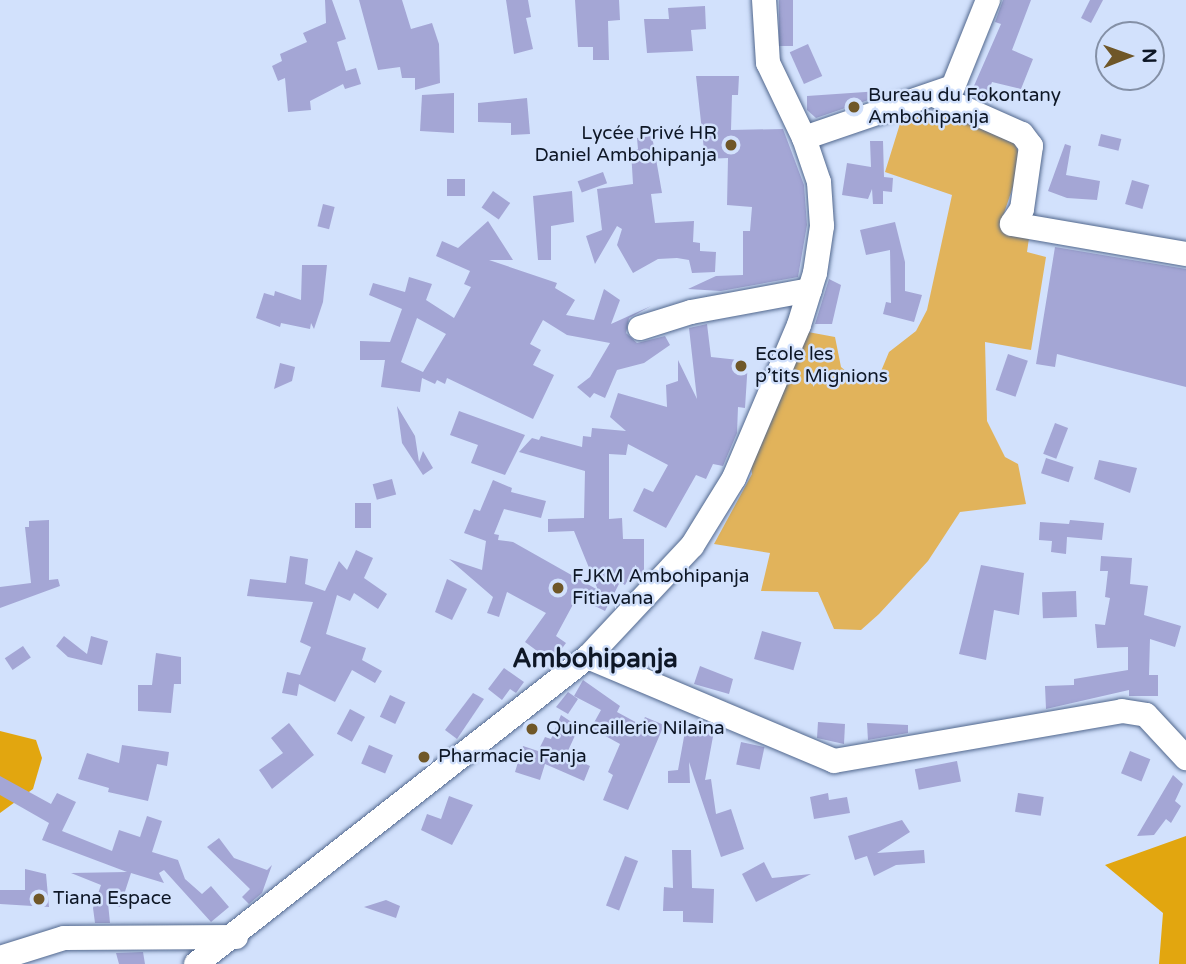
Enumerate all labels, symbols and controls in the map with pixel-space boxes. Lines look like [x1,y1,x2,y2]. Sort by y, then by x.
north arrow [1095,21,1165,91]
text: N [1138,48,1160,63]
place label: Bureau du Fokontany Ambohipanja [868,85,1061,129]
marker: Bureau du Fokontany Ambohipanja [846,99,862,115]
place label: Lycée Privé HR Daniel Ambohipanja [534,123,717,167]
marker: Lycée Privé HR Daniel Ambohipanja [723,137,739,153]
place label: Ecole les p’tits Mignions [755,344,888,388]
marker: Ecole les p’tits Mignions [733,358,749,374]
place label: FJKM Ambohipanja Fitiavana [572,566,750,610]
marker: FJKM Ambohipanja Fitiavana [550,580,566,596]
district label: Ambohipanja [512,643,678,675]
place label: Quincaillerie Nilaina [546,718,725,740]
marker: Quincaillerie Nilaina [524,721,540,737]
place label: Pharmacie Fanja [438,746,587,768]
marker: Pharmacie Fanja [416,749,432,765]
place label: Tiana Espace [53,888,172,910]
marker: Tiana Espace [31,891,47,907]

